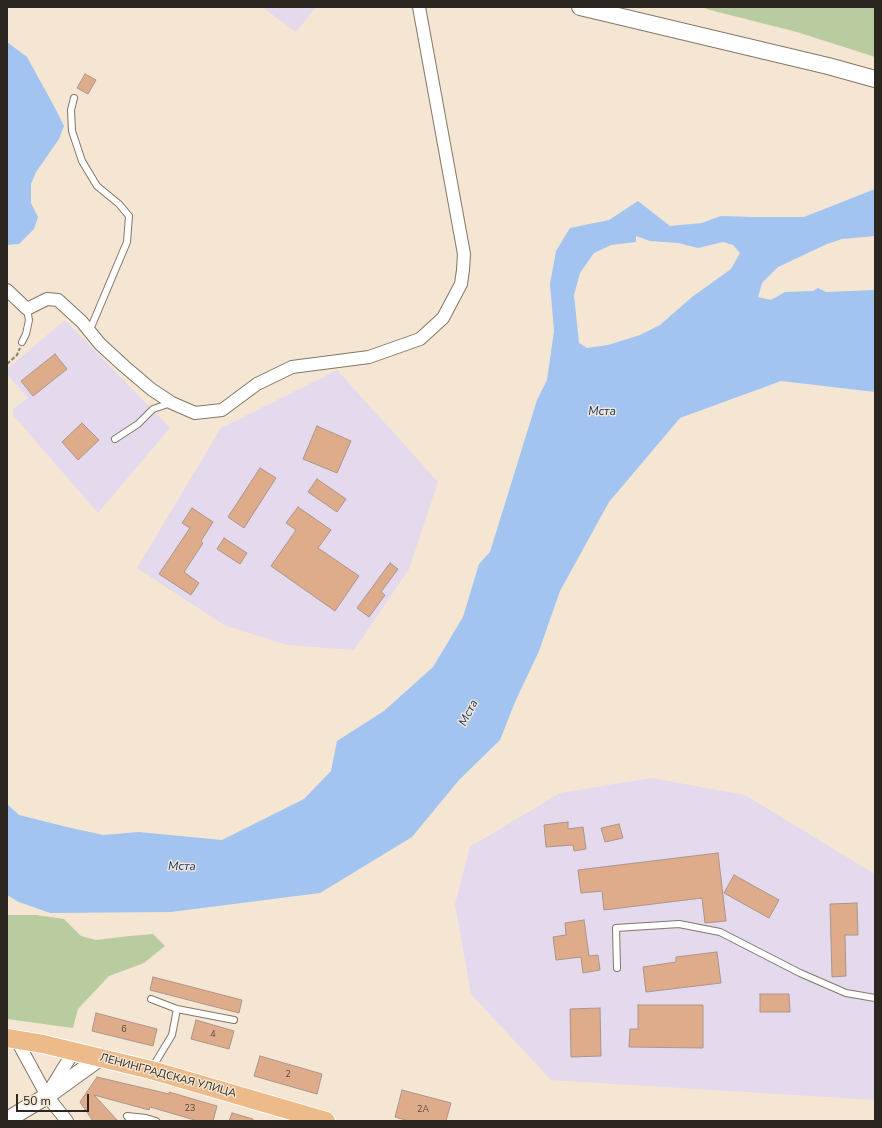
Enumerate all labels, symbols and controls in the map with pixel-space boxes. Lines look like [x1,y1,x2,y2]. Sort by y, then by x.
water label: Мста [588,405,616,419]
water label: Мста [456,697,482,729]
water label: Мста [168,860,196,874]
house number: 6 [121,1025,127,1035]
house number: 4 [210,1030,216,1040]
street label: ЛЕНИНГРАДСКАЯ УЛИЦА [98,1051,238,1101]
house number: 2 [285,1070,291,1080]
scale bar [18,1086,91,1112]
text: 50 m [23,1093,51,1109]
house number: 23 [185,1104,195,1114]
house number: 2А [417,1105,429,1115]

